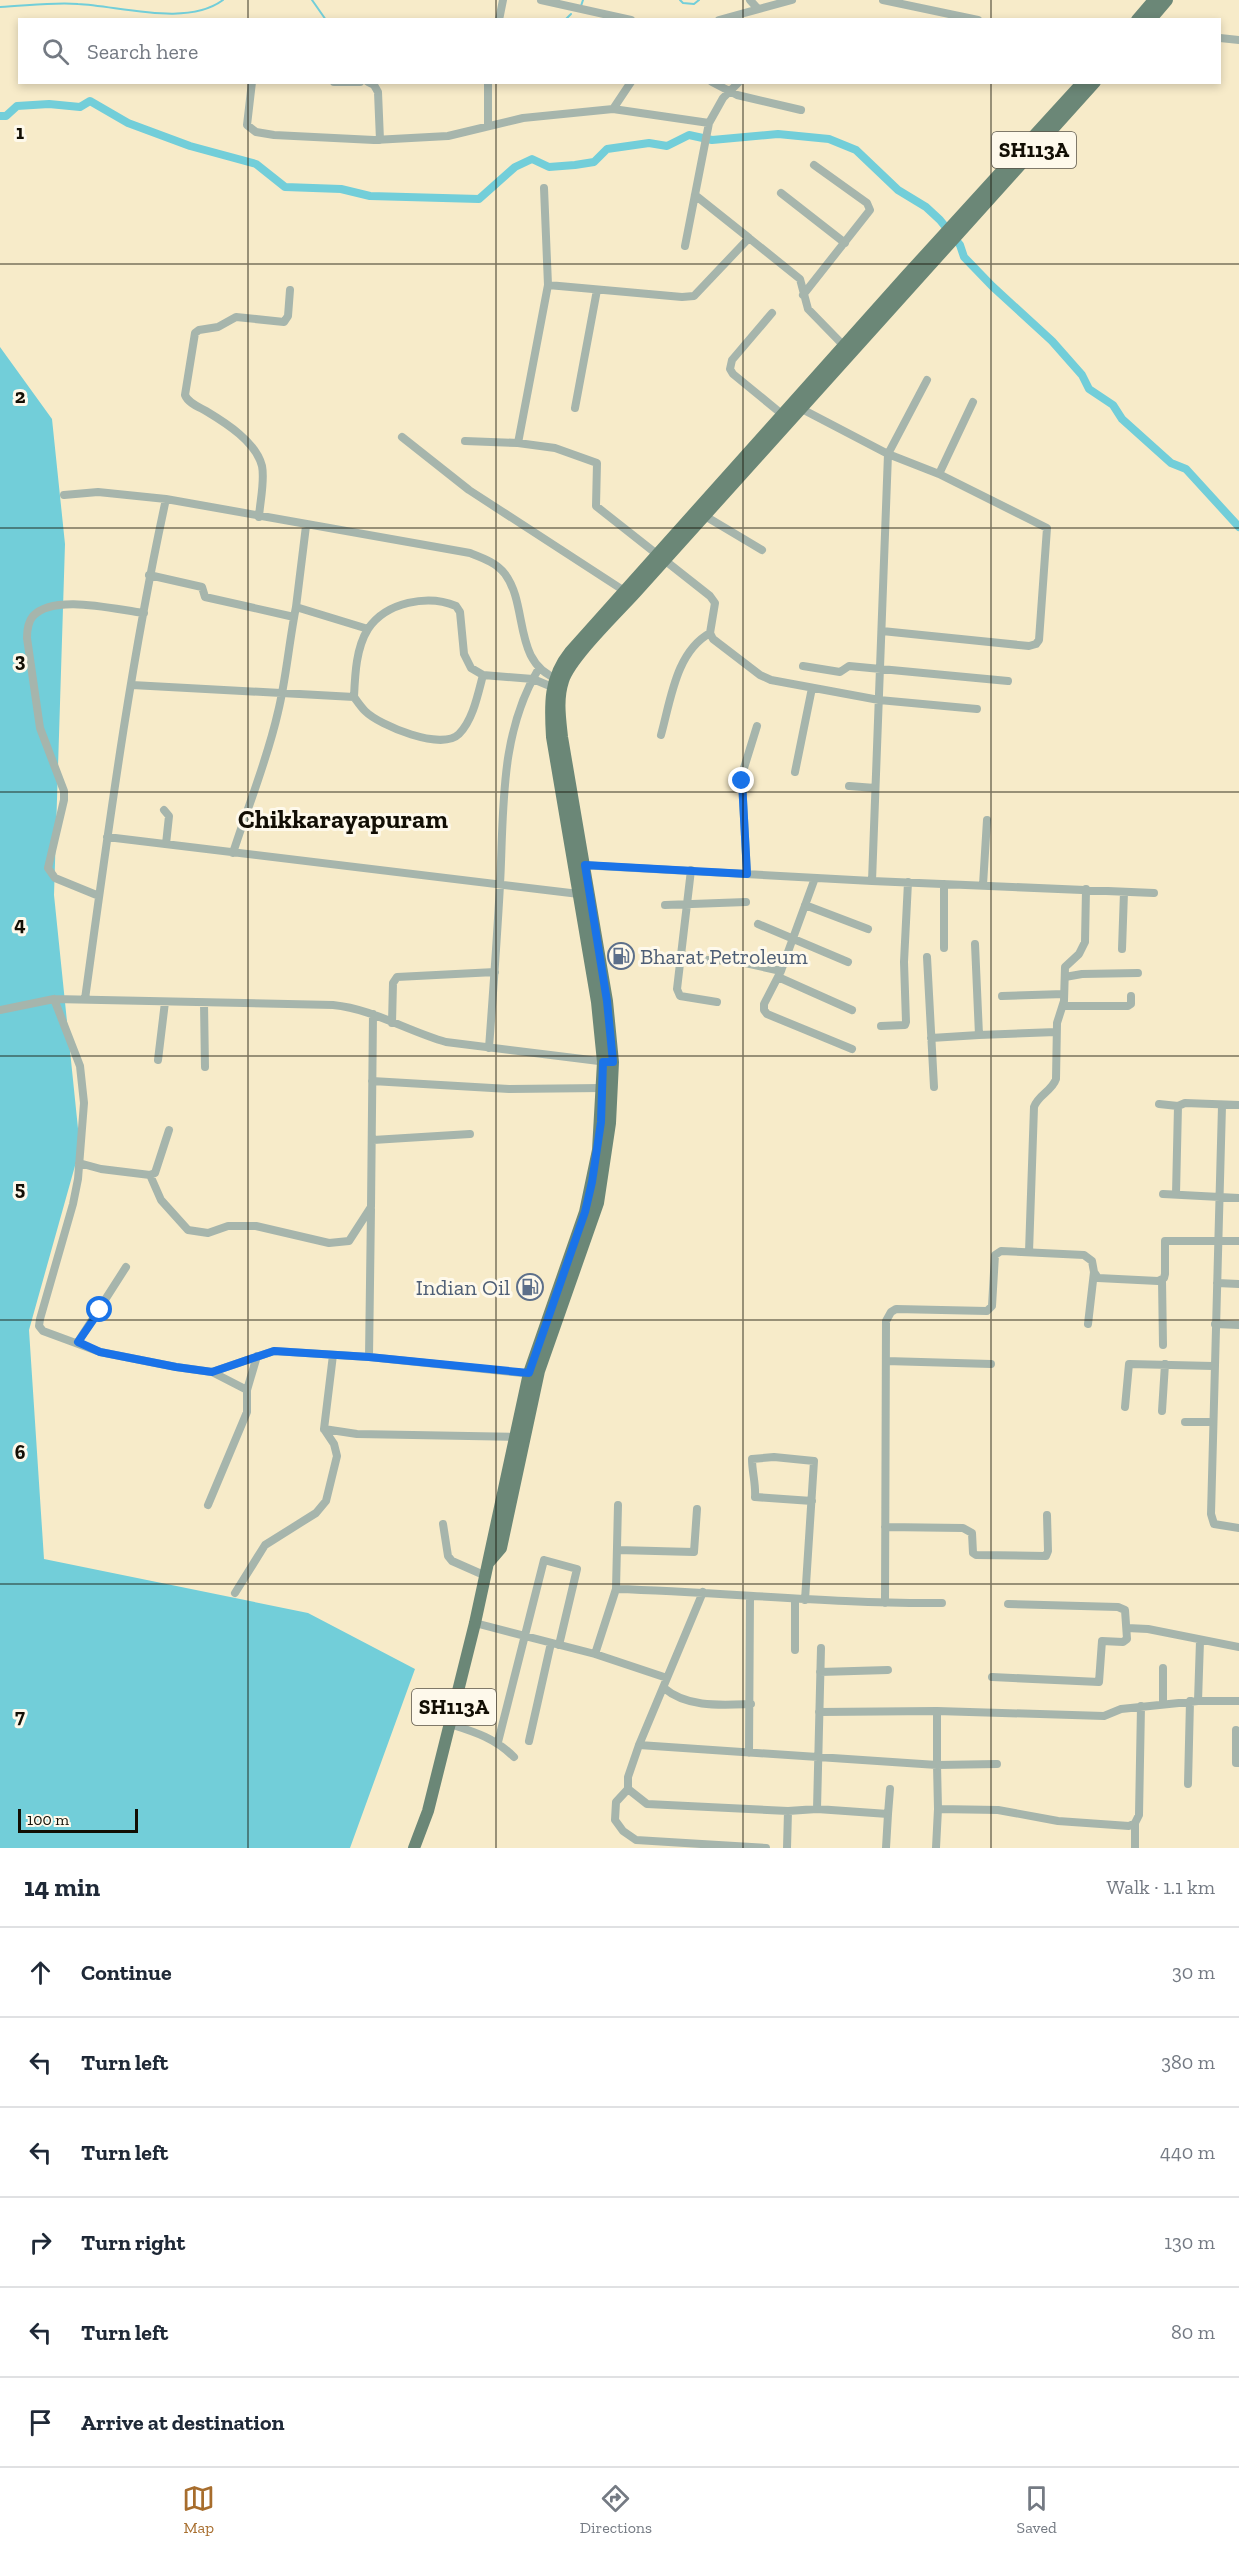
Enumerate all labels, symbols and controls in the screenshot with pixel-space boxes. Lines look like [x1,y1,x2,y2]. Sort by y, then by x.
search box [18,18,1221,84]
icon: search [39,35,72,68]
text: Search here [87,38,198,65]
text: 1 [16,120,24,144]
road number: SH113A [992,132,1076,168]
text: 2 [15,384,26,408]
text: 3 [15,648,26,672]
route end [728,767,754,793]
district label: Chikkarayapuram [238,803,448,835]
text: 4 [14,912,26,936]
fuel station icon: Bharat Petroleum [606,941,636,971]
place label: Bharat Petroleum [640,943,808,970]
text: 5 [15,1176,25,1200]
fuel station icon: Indian Oil [515,1272,545,1302]
place label: Indian Oil [416,1274,510,1301]
route start [86,1296,112,1322]
text: 6 [15,1440,26,1464]
road number: SH113A [412,1689,496,1725]
text: 7 [15,1704,25,1728]
scale bar [18,1806,138,1834]
text: 100 m [27,1810,69,1829]
text: 14 min [24,1871,100,1903]
text: Walk · 1.1 km [1107,1875,1215,1899]
icon: ahead [24,1956,57,1989]
text: Continue [81,1959,172,1986]
text: 30 m [1172,1960,1215,1984]
icon: left [24,2046,57,2079]
text: Turn left [81,2049,168,2076]
text: 380 m [1161,2050,1215,2074]
icon: left [24,2136,57,2169]
text: Turn left [81,2139,168,2166]
text: 440 m [1160,2140,1215,2164]
icon: right [24,2226,57,2259]
text: Turn right [81,2229,185,2256]
text: 130 m [1164,2230,1215,2254]
icon: left [24,2316,57,2349]
text: Turn left [81,2319,168,2346]
text: 80 m [1171,2320,1215,2344]
icon: arrive [24,2406,57,2439]
text: Arrive at destination [81,2409,284,2436]
tab: Map [182,2482,215,2537]
tab: Directions [580,2482,652,2537]
tab: Saved [1017,2482,1057,2537]

